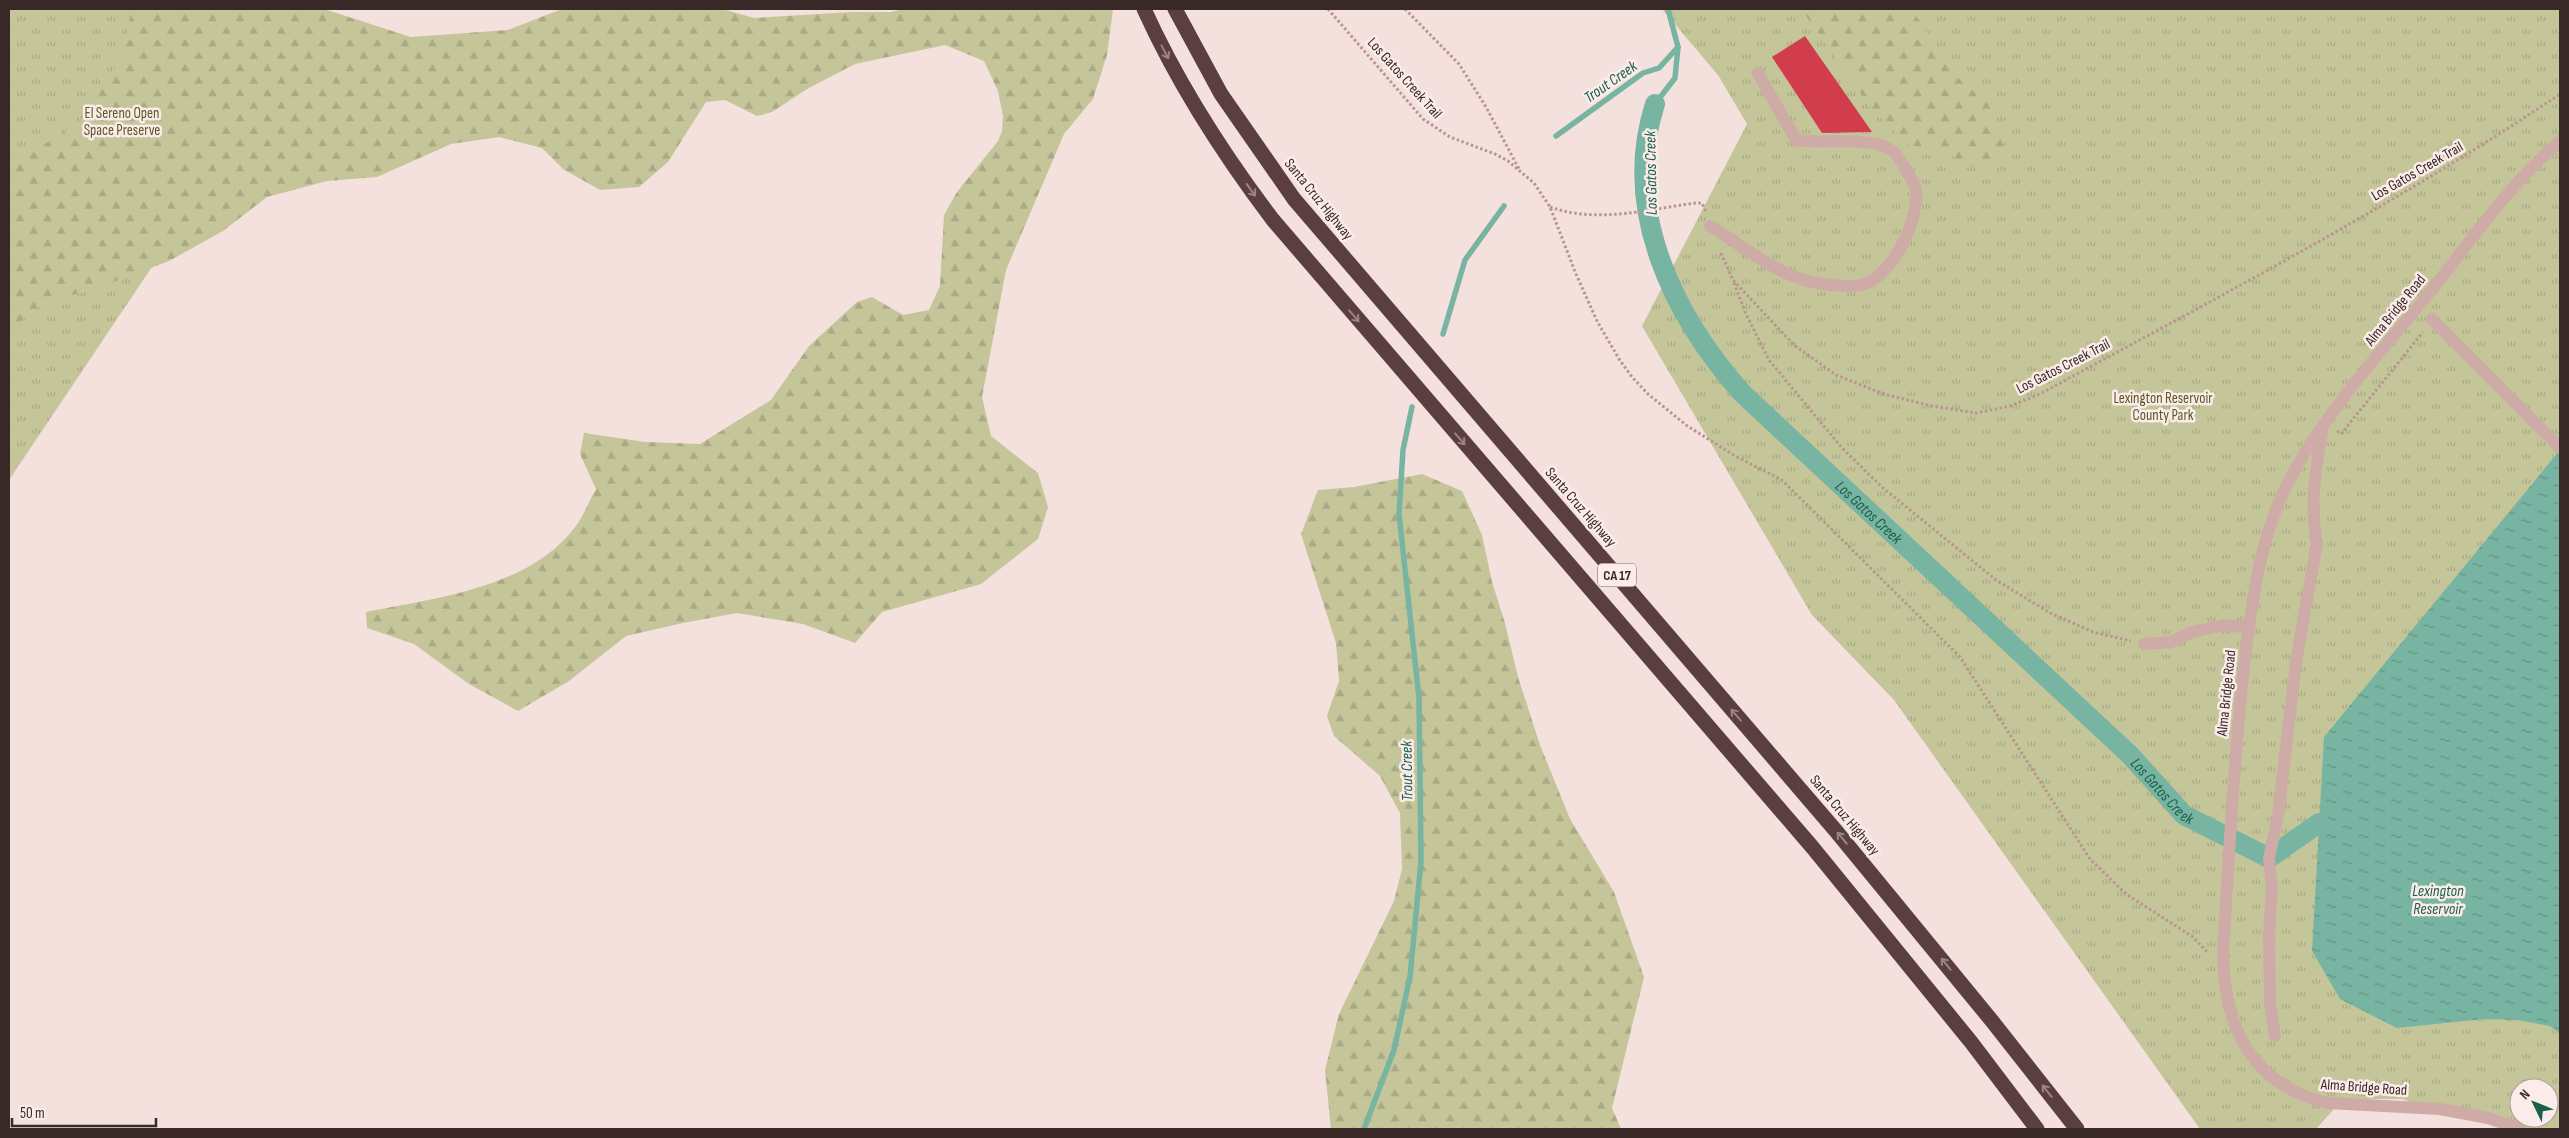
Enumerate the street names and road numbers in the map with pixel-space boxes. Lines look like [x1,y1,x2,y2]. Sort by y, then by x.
street label: Los Gatos Creek Trail [1363,34,1446,123]
street label: Los Gatos Creek Trail [2368,137,2467,205]
street label: Santa Cruz Highway [1280,155,1357,244]
street label: Alma Bridge Road [2360,271,2430,351]
street label: Los Gatos Creek Trail [2013,335,2113,398]
street label: Santa Cruz Highway [1541,464,1621,551]
road number: CA 17 [1598,564,1636,586]
street label: Alma Bridge Road [2212,649,2240,738]
street label: Santa Cruz Highway [1805,771,1884,860]
street label: Alma Bridge Road [2319,1075,2408,1100]

